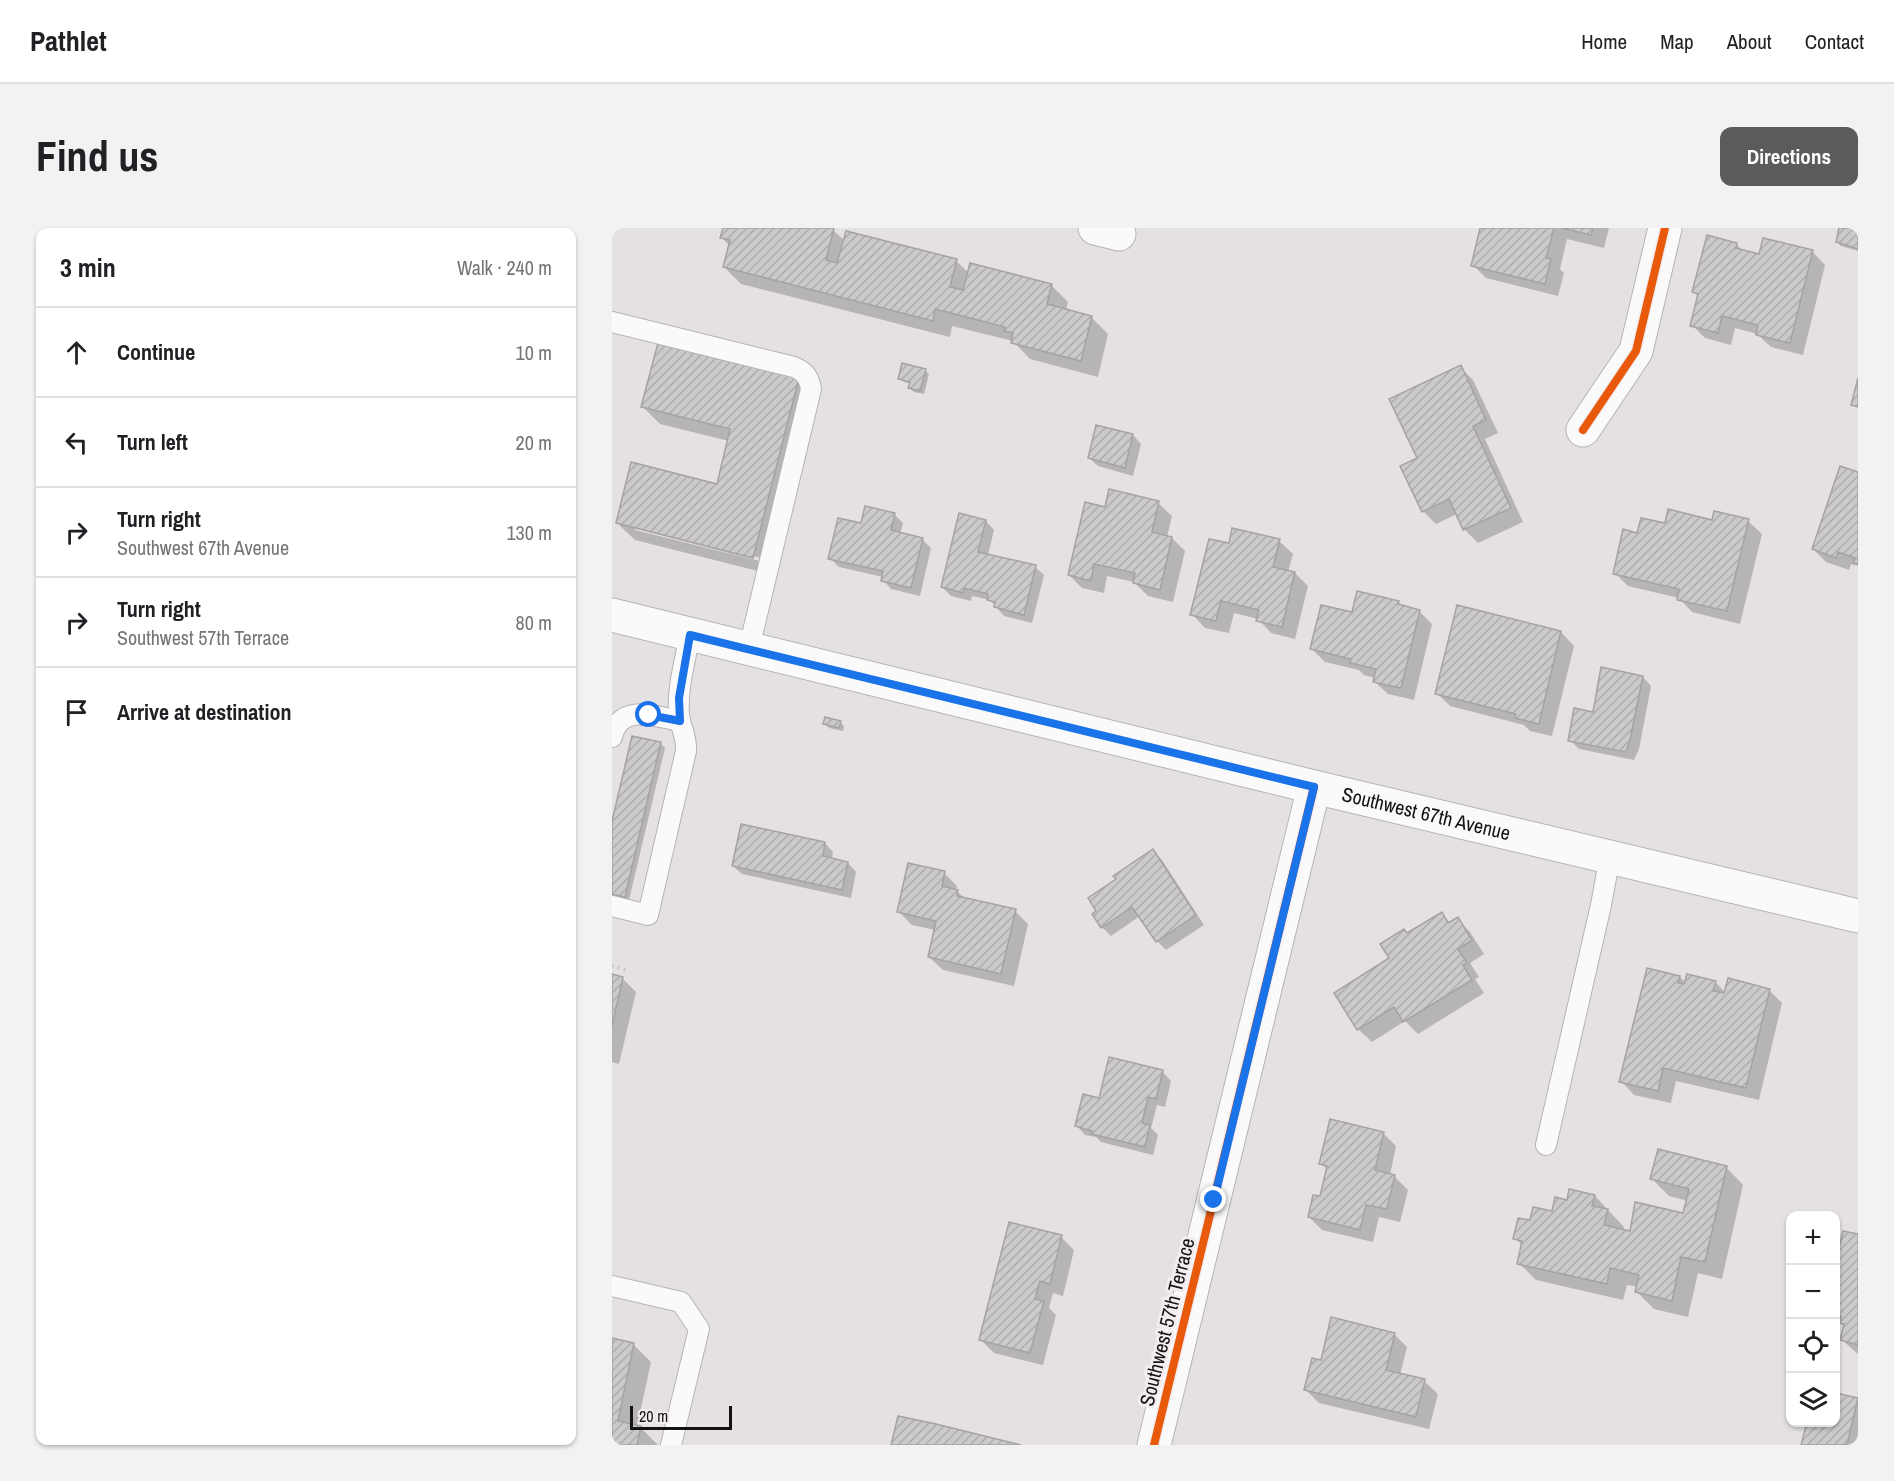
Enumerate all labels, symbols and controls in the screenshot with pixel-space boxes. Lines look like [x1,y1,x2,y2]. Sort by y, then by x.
text: Pathlet [30,22,107,60]
text: Home [1581,27,1627,56]
text: Map [1660,27,1694,56]
text: About [1727,27,1772,56]
text: Contact [1805,27,1864,56]
button: Directions [1720,127,1858,186]
text: Find us [36,128,158,184]
text: 3 min [60,250,116,285]
text: Walk · 240 m [457,254,552,281]
icon: ahead [60,336,93,369]
text: Continue [117,337,195,367]
text: 10 m [516,339,552,366]
icon: left [60,426,93,459]
text: Turn left [117,427,188,457]
text: 20 m [516,429,552,456]
text: Turn right [117,504,201,534]
icon: right [60,516,93,549]
text: 130 m [506,519,552,546]
text: Southwest 67th Avenue [117,534,289,561]
text: Turn right [117,594,201,624]
icon: right [60,606,93,639]
text: 80 m [516,609,552,636]
text: Southwest 57th Terrace [117,624,289,651]
icon: arrive [60,696,93,729]
text: Arrive at destination [117,697,291,727]
route start [635,701,661,727]
street label: Southwest 67th Avenue [1339,780,1513,846]
route end [1200,1186,1226,1212]
map controls [1786,1211,1840,1427]
button: + [1786,1211,1840,1265]
street label: Southwest 57th Terrace [1133,1235,1200,1409]
button: − [1786,1265,1840,1319]
button: locate [1786,1319,1840,1373]
button: layers [1786,1373,1840,1427]
scale bar [630,1403,732,1430]
text: 20 m [639,1405,668,1427]

